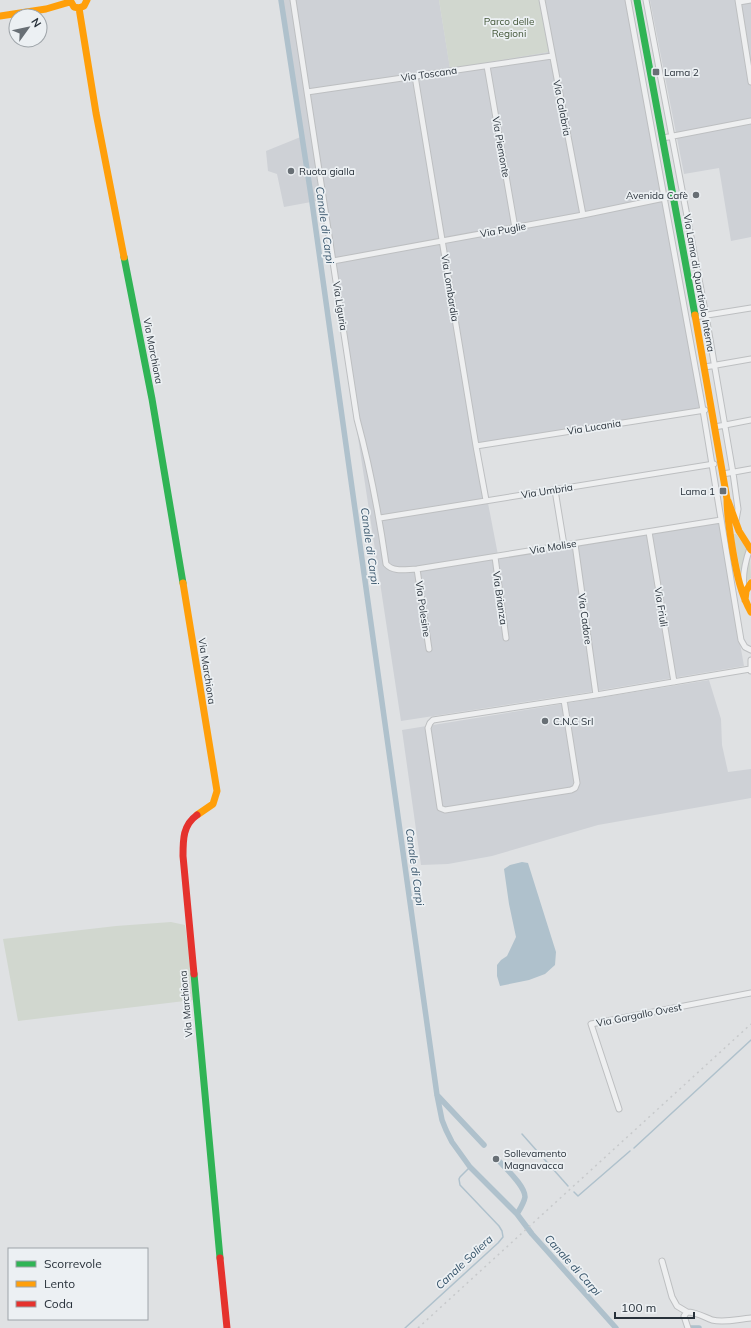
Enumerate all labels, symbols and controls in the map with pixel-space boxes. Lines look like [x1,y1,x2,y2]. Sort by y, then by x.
north arrow [8,8,48,48]
text: N [28,15,45,30]
park label: Parco delle Regioni [484,15,534,40]
street label: Via Toscana [400,64,458,84]
place label: Lama 2 [664,66,699,79]
marker: Lama 2 [651,67,661,77]
street label: Via Calabria [550,79,574,137]
street label: Via Piemonte [489,116,513,178]
place label: Ruota gialla [299,165,355,178]
marker: Ruota gialla [286,166,296,176]
water label: Canale di Carpi [313,186,337,265]
place label: Avenida Cafè [626,189,688,202]
marker: Avenida Cafè [691,190,701,200]
street label: Via Lama di Quartirolo Interna [680,213,718,353]
street label: Via Puglie [479,220,527,240]
street label: Via Lombardia [438,253,462,323]
street label: Via Liguria [330,280,350,332]
street label: Via Marchiona [140,317,166,385]
street label: Via Lucania [566,416,622,438]
street label: Via Umbria [520,481,574,501]
place label: Lama 1 [680,485,715,498]
marker: Lama 1 [718,486,728,496]
water label: Canale di Carpi [358,507,382,586]
street label: Via Molise [529,537,577,557]
street label: Via Brianza [490,570,510,626]
street label: Via Polesine [413,580,433,638]
street label: Via Friuli [651,586,671,628]
street label: Via Cadore [575,593,595,645]
street label: Via Marchiona [195,637,219,705]
place label: C.N.C Srl [553,715,593,728]
marker: C.N.C Srl [540,716,550,726]
water label: Canale di Carpi [403,828,427,907]
street label: Via Marchiona [177,970,195,1038]
street label: Via Gargallo Ovest [595,1000,683,1030]
place label: Sollevamento Magnavacca [504,1147,567,1172]
marker: Sollevamento Magnavacca [491,1154,501,1164]
water label: Canale di Carpi [542,1231,604,1299]
water label: Canale Soliera [432,1232,496,1292]
legend [8,1248,148,1320]
text: Scorrevole [44,1256,102,1271]
text: Lento [44,1276,75,1291]
scale bar [615,1294,694,1320]
text: Coda [44,1296,73,1311]
text: 100 m [621,1300,656,1315]

